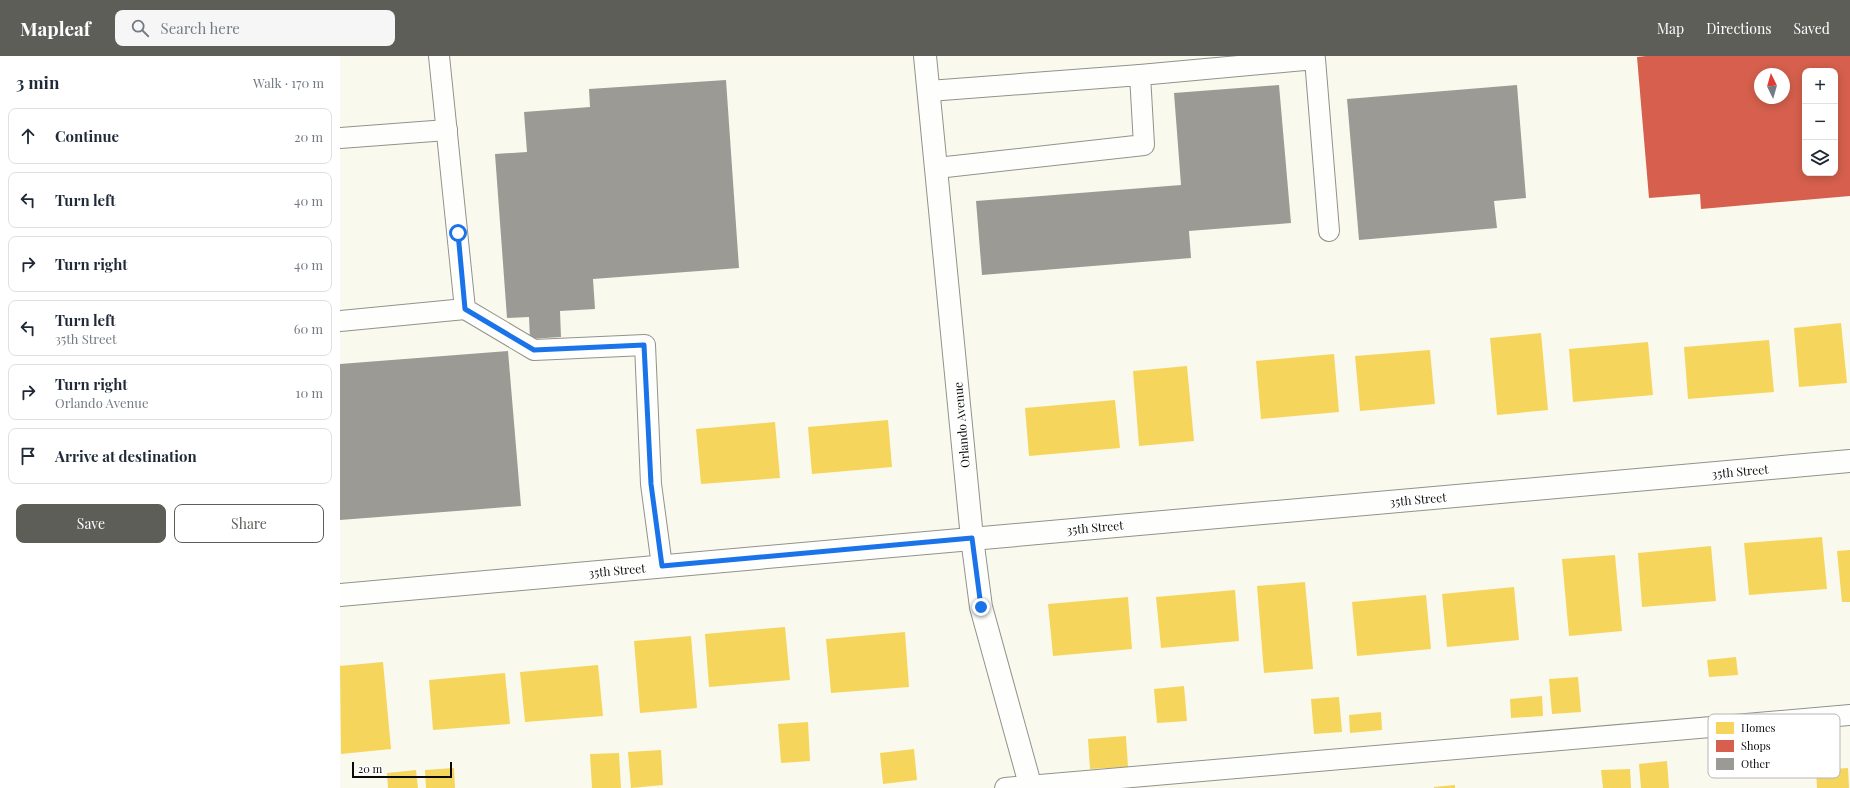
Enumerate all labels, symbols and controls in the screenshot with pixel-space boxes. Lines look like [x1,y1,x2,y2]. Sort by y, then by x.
search box [115,10,395,46]
text: Mapleaf [20,15,91,41]
icon: search [129,17,151,39]
text: Search here [161,18,240,38]
text: Map [1657,19,1684,38]
text: Directions [1706,19,1772,38]
text: Saved [1794,19,1830,38]
north arrow [1754,68,1790,104]
map controls [1802,68,1838,176]
button: + [1802,68,1838,104]
text: 3 min [16,71,59,93]
text: Walk · 170 m [253,74,324,91]
button: − [1802,104,1838,140]
icon: ahead [17,125,39,147]
text: Continue [55,126,119,146]
text: 20 m [294,128,323,145]
button: layers [1802,140,1838,176]
icon: left [17,189,39,211]
text: Turn left [55,190,116,210]
text: 40 m [294,192,323,209]
route start [449,224,467,242]
icon: right [17,253,39,275]
text: Turn right [55,254,128,274]
text: 40 m [294,256,323,273]
text: Turn left [55,310,116,330]
icon: left [17,317,39,339]
text: 60 m [294,320,323,337]
text: 35th Street [55,330,117,347]
text: Turn right [55,374,128,394]
icon: right [17,381,39,403]
street label: Orlando Avenue [949,381,973,469]
text: 10 m [296,384,323,401]
text: Orlando Avenue [55,394,148,411]
icon: arrive [17,445,39,467]
text: Arrive at destination [55,446,197,466]
street label: 35th Street [1711,460,1770,481]
street label: 35th Street [1389,488,1448,509]
button: Save [16,504,166,543]
button: Share [174,504,324,543]
street label: 35th Street [1066,516,1125,537]
street label: 35th Street [588,559,647,580]
route end [972,598,990,616]
legend [1708,714,1840,778]
text: Homes [1741,720,1775,735]
text: Shops [1741,738,1771,753]
text: Other [1741,756,1770,771]
scale bar [352,760,452,779]
text: 20 m [358,761,382,776]

